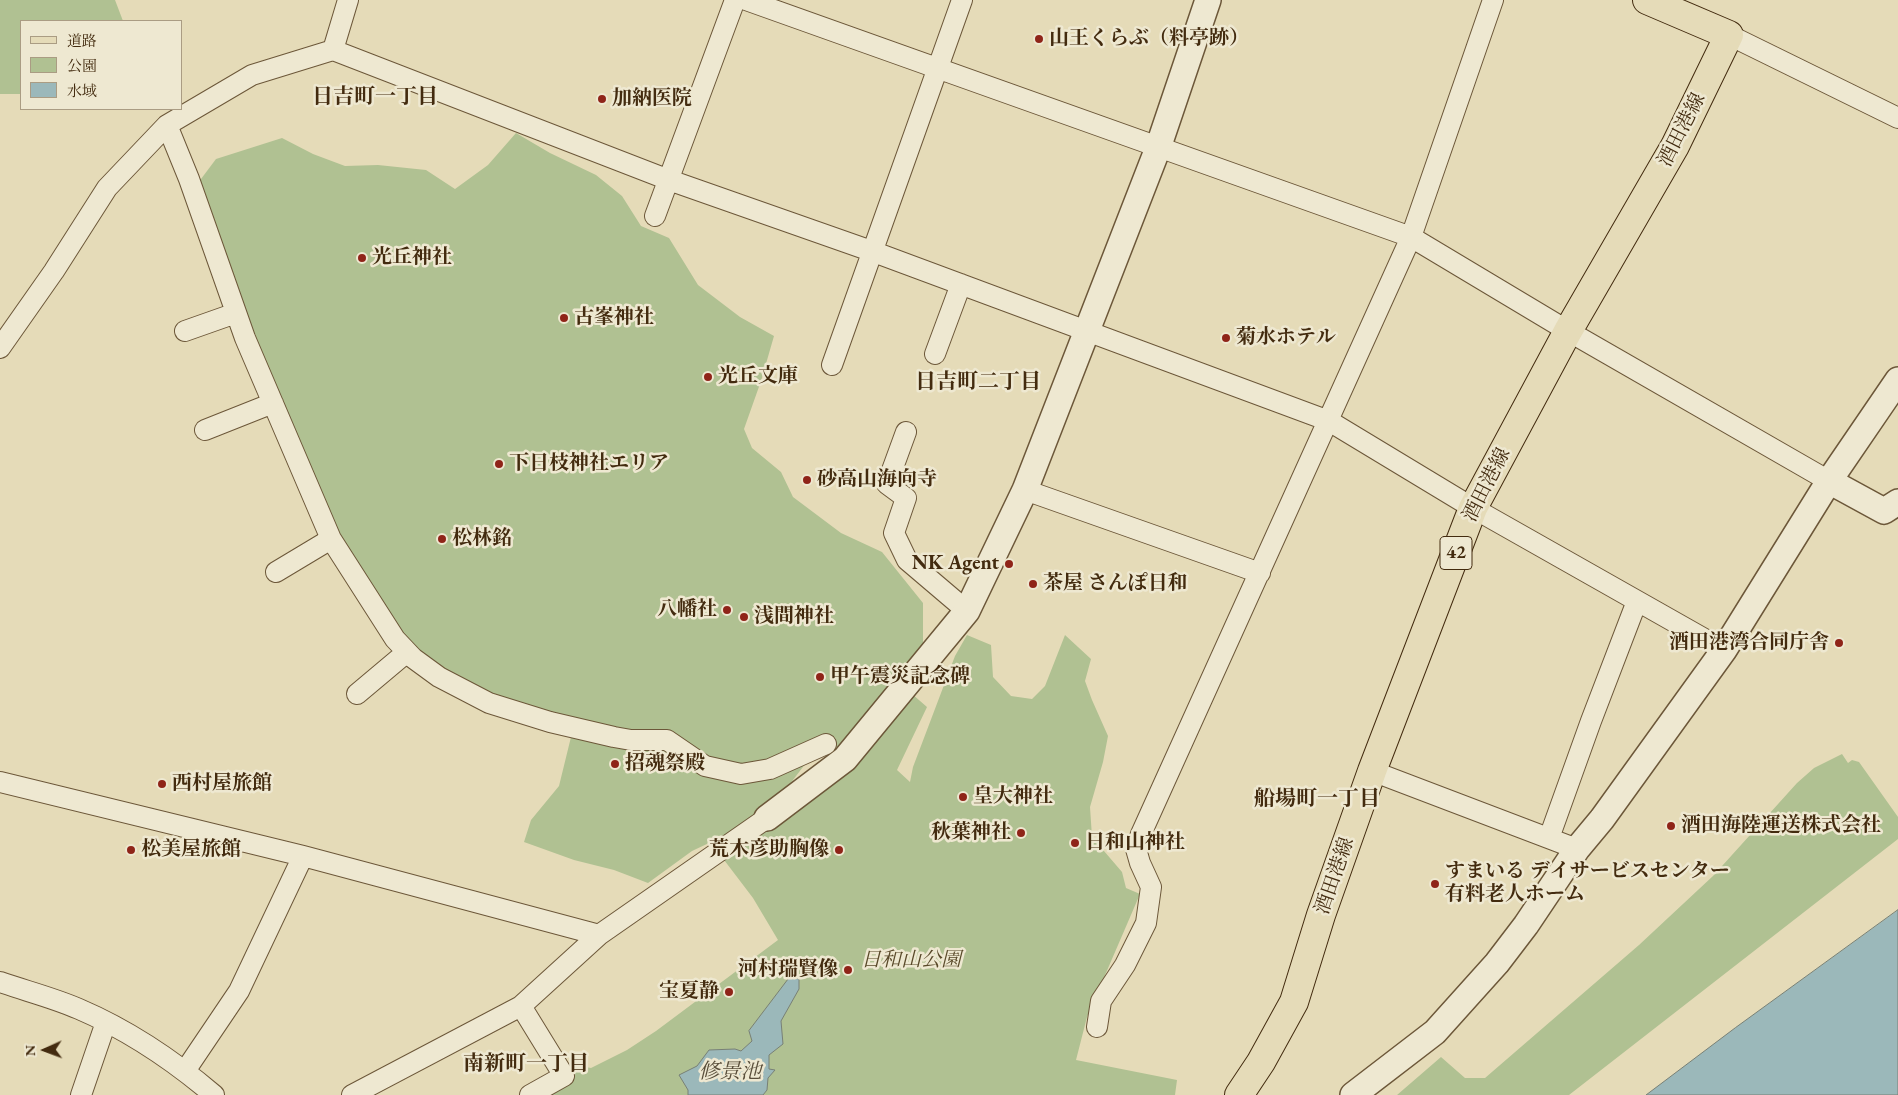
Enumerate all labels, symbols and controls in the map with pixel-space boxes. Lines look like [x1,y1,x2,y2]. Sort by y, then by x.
legend [20,20,182,110]
place label: 山王くらぶ（料亭跡） [1049,27,1249,51]
text: 道路 [67,31,97,50]
marker: 山王くらぶ（料亭跡） [1033,33,1045,45]
text: 公園 [67,56,97,75]
text: 水域 [67,81,97,100]
district label: 日吉町一丁目 [312,84,438,110]
place label: 加納医院 [612,87,692,111]
street label: 酒田港線 [1653,89,1711,171]
marker: 加納医院 [596,93,608,105]
place label: 光丘神社 [372,246,452,270]
marker: 光丘神社 [356,252,368,264]
place label: 古峯神社 [574,306,654,330]
marker: 古峯神社 [558,312,570,324]
place label: 菊水ホテル [1236,326,1336,350]
marker: 菊水ホテル [1220,332,1232,344]
place label: 光丘文庫 [718,365,798,389]
district label: 日吉町二丁目 [915,369,1041,395]
marker: 光丘文庫 [702,371,714,383]
street label: 酒田港線 [1458,444,1516,526]
place label: 下日枝神社エリア [509,452,669,476]
marker: 下日枝神社エリア [493,458,505,470]
place label: 砂高山海向寺 [817,468,937,492]
marker: 砂高山海向寺 [801,474,813,486]
place label: 松林銘 [452,527,512,551]
marker: 松林銘 [436,533,448,545]
road number: 42 [1440,536,1472,570]
place label: NK Agent [912,552,999,576]
marker: NK Agent [1003,558,1015,570]
place label: 茶屋 さんぽ日和 [1043,572,1188,596]
marker: 茶屋 さんぽ日和 [1027,578,1039,590]
place label: 八幡社 [657,598,717,622]
marker: 八幡社 [721,604,733,616]
place label: 浅間神社 [754,605,834,629]
marker: 浅間神社 [738,611,750,623]
place label: 酒田港湾合同庁舎 [1669,631,1829,655]
marker: 酒田港湾合同庁舎 [1833,637,1845,649]
place label: 甲午震災記念碑 [830,665,970,689]
marker: 甲午震災記念碑 [814,671,826,683]
place label: 招魂祭殿 [625,752,705,776]
marker: 招魂祭殿 [609,758,621,770]
place label: 西村屋旅館 [172,772,272,796]
marker: 西村屋旅館 [156,778,168,790]
place label: 皇大神社 [973,785,1053,809]
district label: 船場町一丁目 [1254,786,1380,812]
marker: 皇大神社 [957,791,969,803]
place label: 酒田海陸運送株式会社 [1681,814,1881,838]
marker: 酒田海陸運送株式会社 [1665,820,1677,832]
place label: 秋葉神社 [931,821,1011,845]
marker: 秋葉神社 [1015,827,1027,839]
place label: 日和山神社 [1085,831,1185,855]
street label: 酒田港線 [1311,834,1359,918]
marker: 日和山神社 [1069,837,1081,849]
place label: 松美屋旅館 [141,838,241,862]
place label: 荒木彦助胸像 [709,838,829,862]
marker: 松美屋旅館 [125,844,137,856]
marker: 荒木彦助胸像 [833,844,845,856]
place label: すまいる デイサービスセンター 有料老人ホーム [1445,860,1730,907]
marker: すまいる デイサービスセンター 有料老人ホーム [1429,878,1441,890]
park label: 日和山公園 [861,949,961,973]
place label: 河村瑞賢像 [738,958,838,982]
marker: 河村瑞賢像 [842,964,854,976]
place label: 宝夏静 [659,980,719,1004]
marker: 宝夏静 [723,986,735,998]
north arrow [20,1025,70,1075]
text: N [21,1045,39,1057]
district label: 南新町一丁目 [463,1051,589,1077]
water label: 修景池 [699,1059,761,1085]

